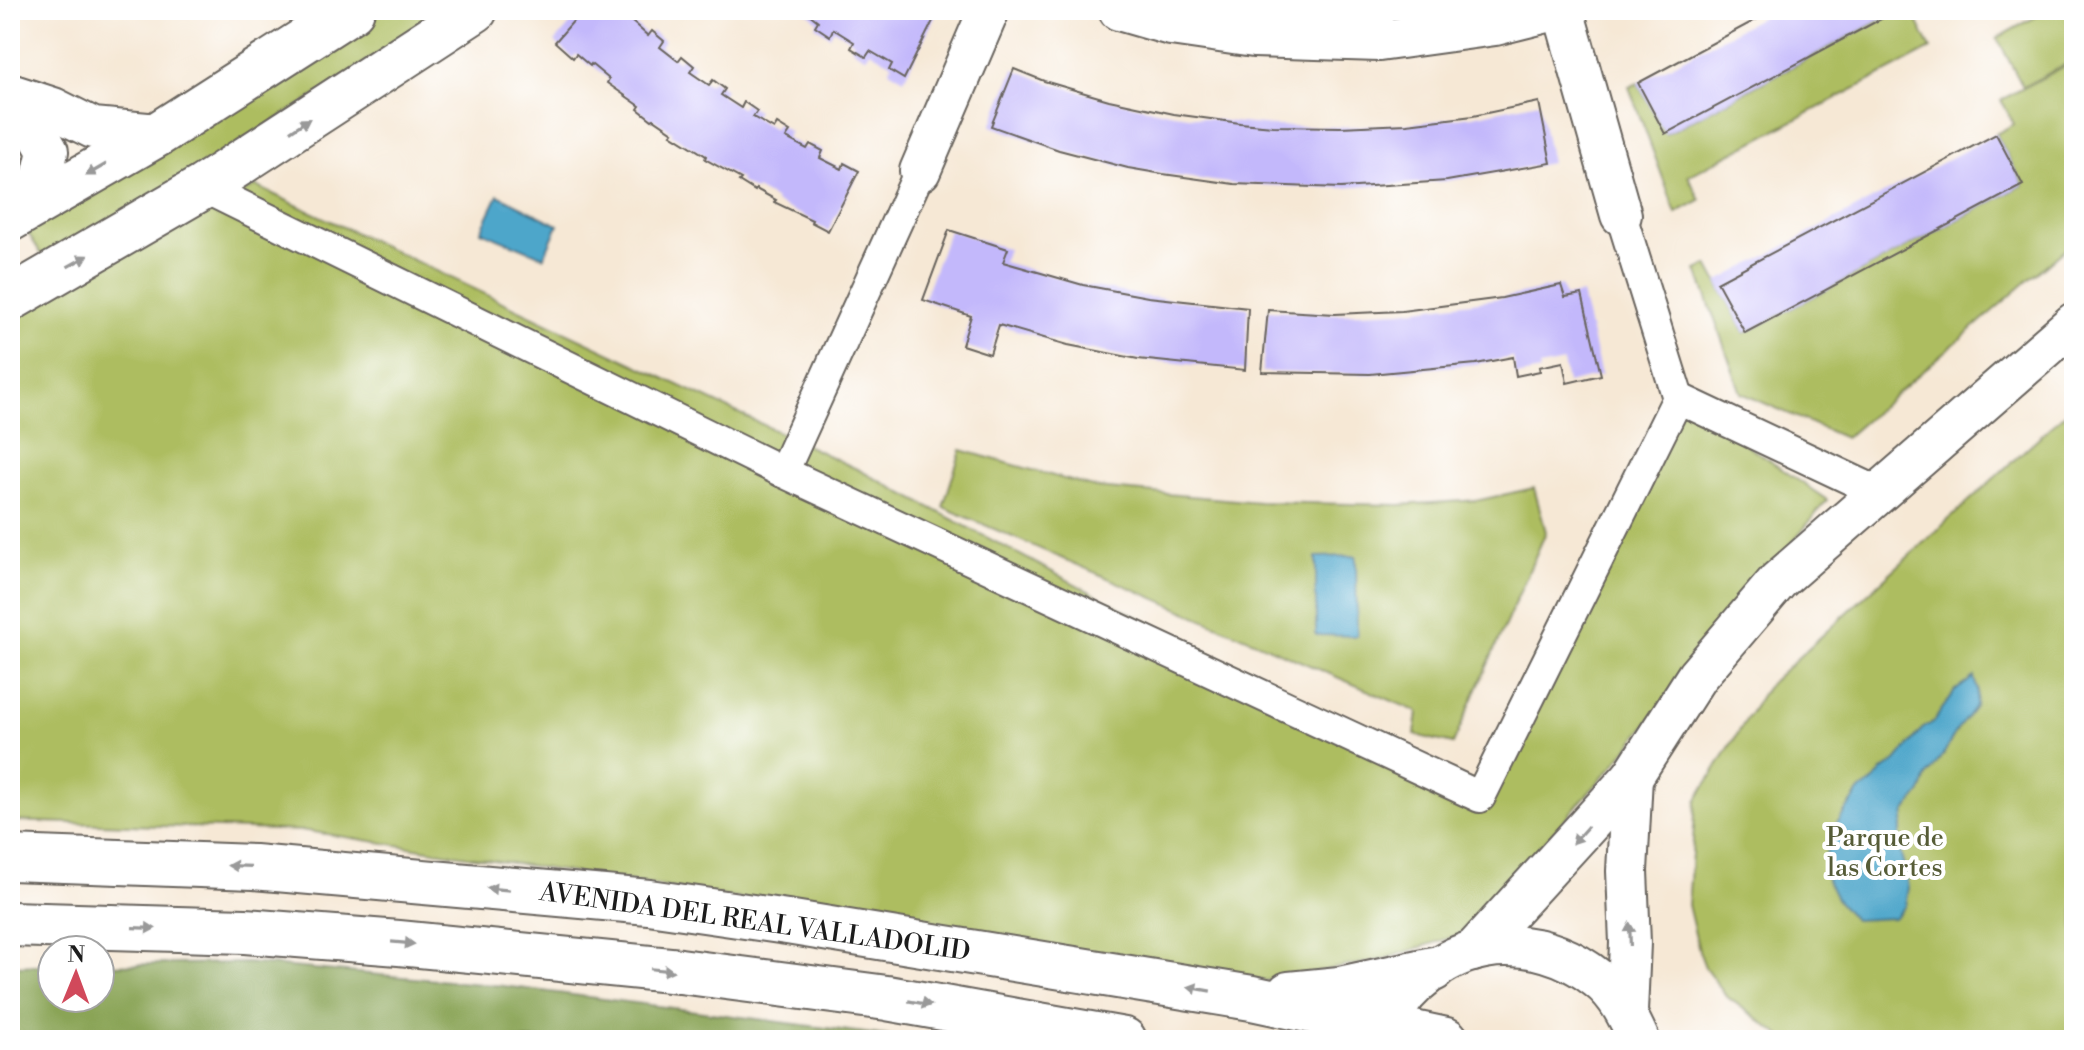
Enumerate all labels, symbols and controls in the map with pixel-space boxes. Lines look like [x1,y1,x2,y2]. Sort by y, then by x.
one-way arrow [289,118,310,133]
one-way arrow [85,163,107,177]
one-way arrow [67,254,89,268]
park label: Parque de las Cortes [1826,822,1944,884]
one-way arrow [1571,825,1589,844]
one-way arrow [226,860,251,873]
street label: AVENIDA DEL REAL VALLADOLID [537,876,972,968]
one-way arrow [485,882,510,895]
one-way arrow [132,921,157,934]
one-way arrow [1623,921,1636,946]
north arrow [36,934,116,1014]
one-way arrow [391,937,416,950]
text: N [67,942,86,969]
one-way arrow [650,963,675,976]
one-way arrow [1186,982,1211,994]
one-way arrow [908,998,933,1010]

